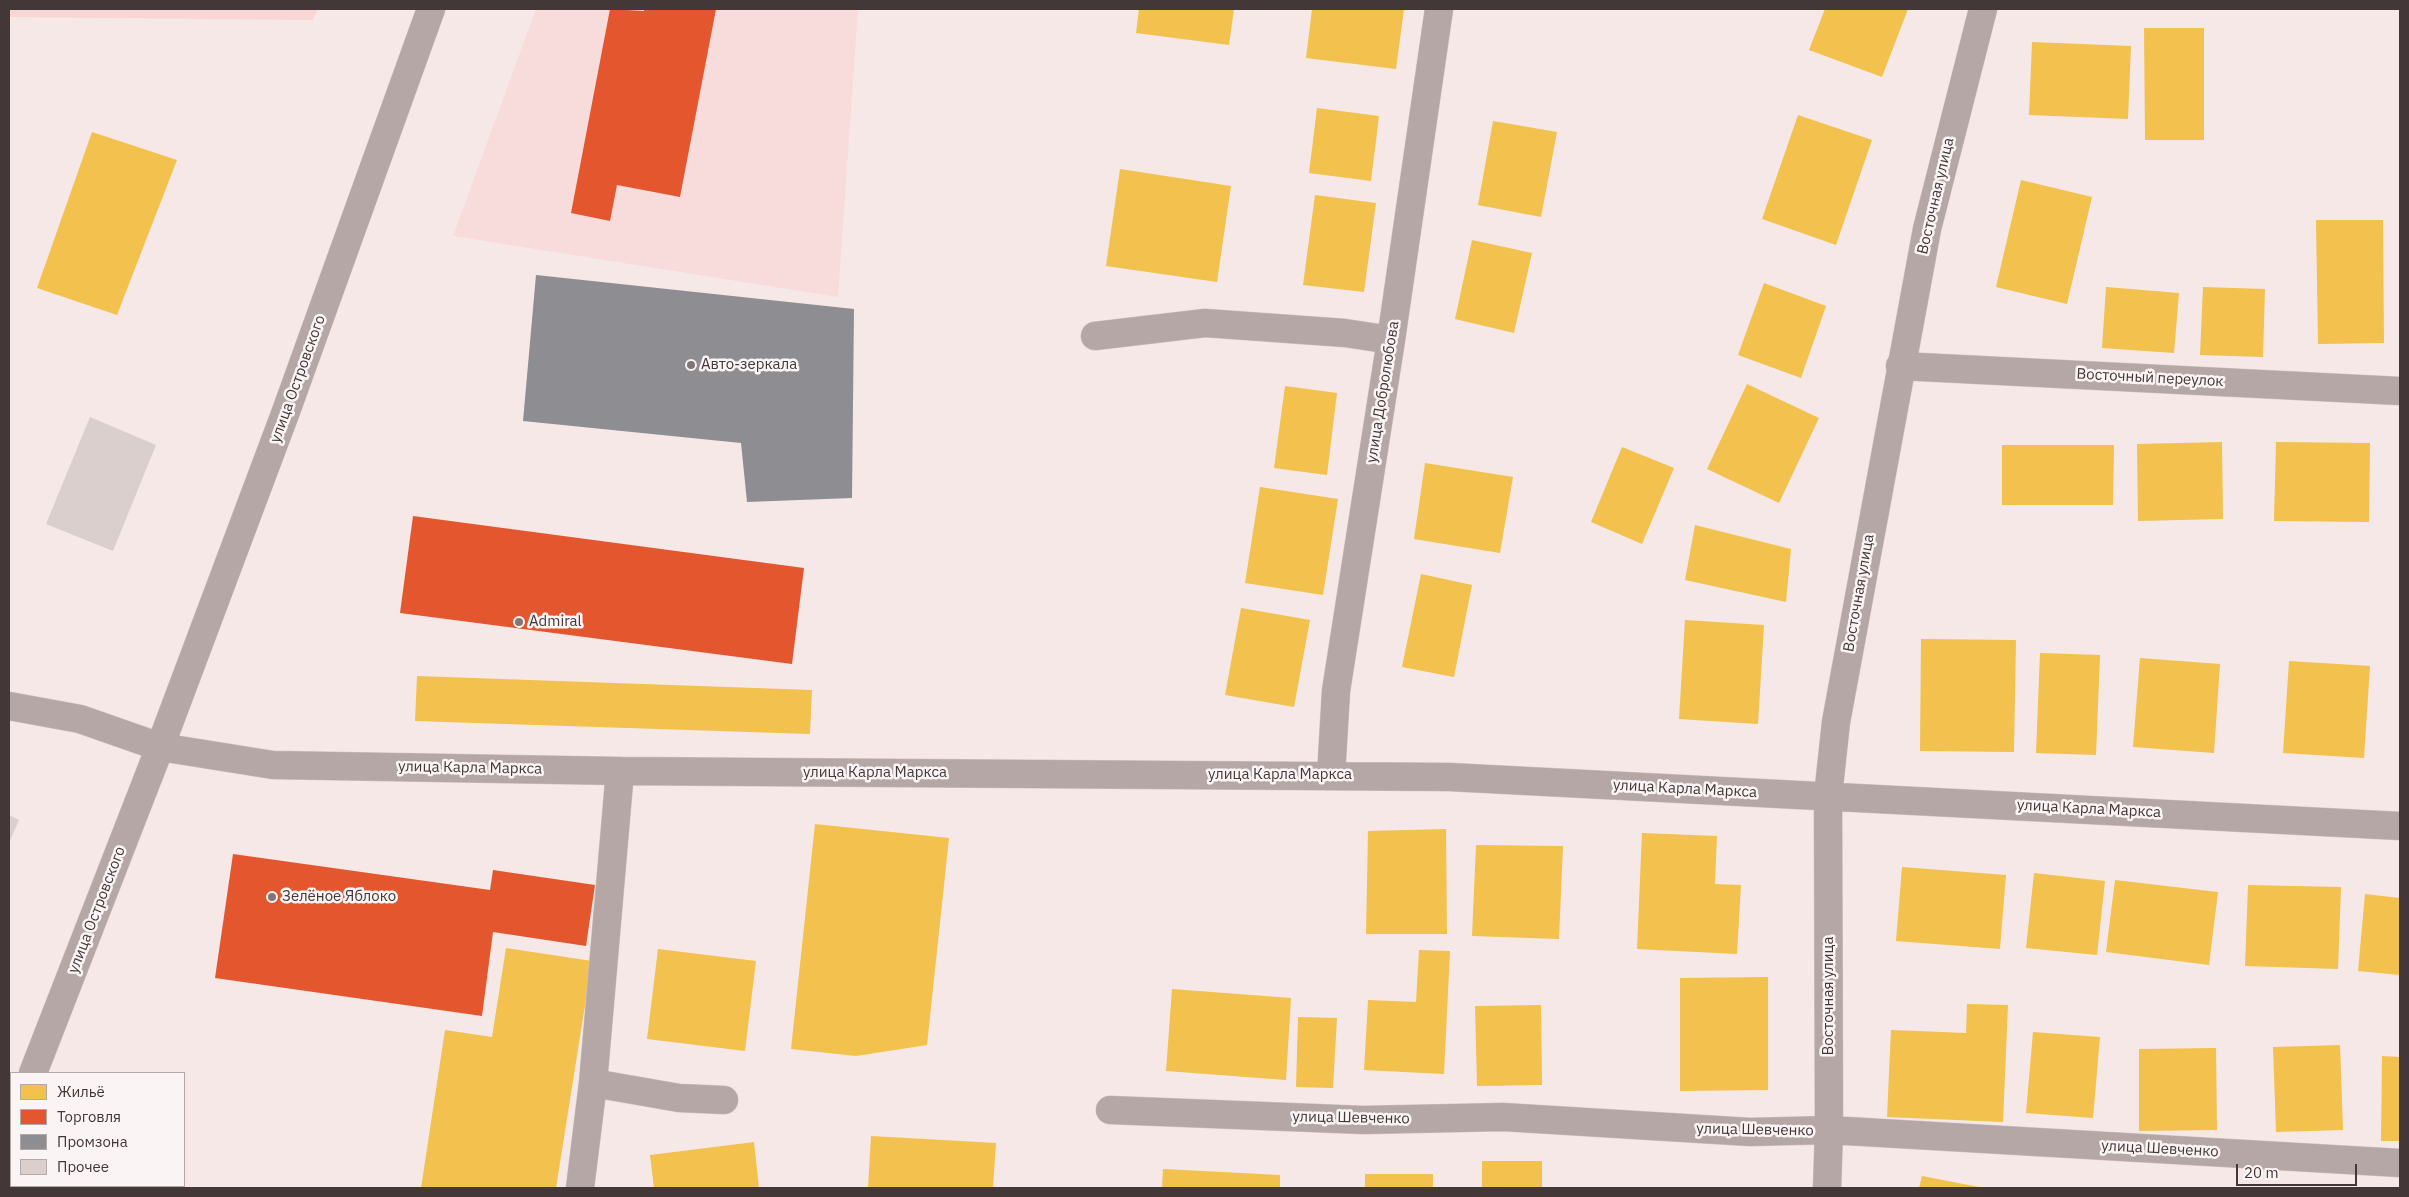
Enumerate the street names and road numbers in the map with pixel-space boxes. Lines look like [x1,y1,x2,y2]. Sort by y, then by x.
street label: Восточная улица [1914,136,1958,256]
street label: улица Островского [267,313,329,445]
street label: улица Добролюбова [1363,320,1403,464]
street label: Восточный переулок [2076,365,2224,391]
street label: Восточная улица [1840,533,1878,653]
street label: улица Карла Маркса [398,758,542,778]
street label: улица Карла Маркса [803,764,947,782]
street label: улица Карла Маркса [1208,766,1352,784]
street label: улица Карла Маркса [1613,776,1757,802]
street label: улица Карла Маркса [2017,796,2161,822]
street label: улица Островского [65,844,129,976]
street label: Восточная улица [1820,936,1838,1056]
street label: улица Шевченко [1292,1108,1410,1128]
street label: улица Шевченко [1696,1120,1814,1140]
street label: улица Шевченко [2101,1137,2219,1161]

